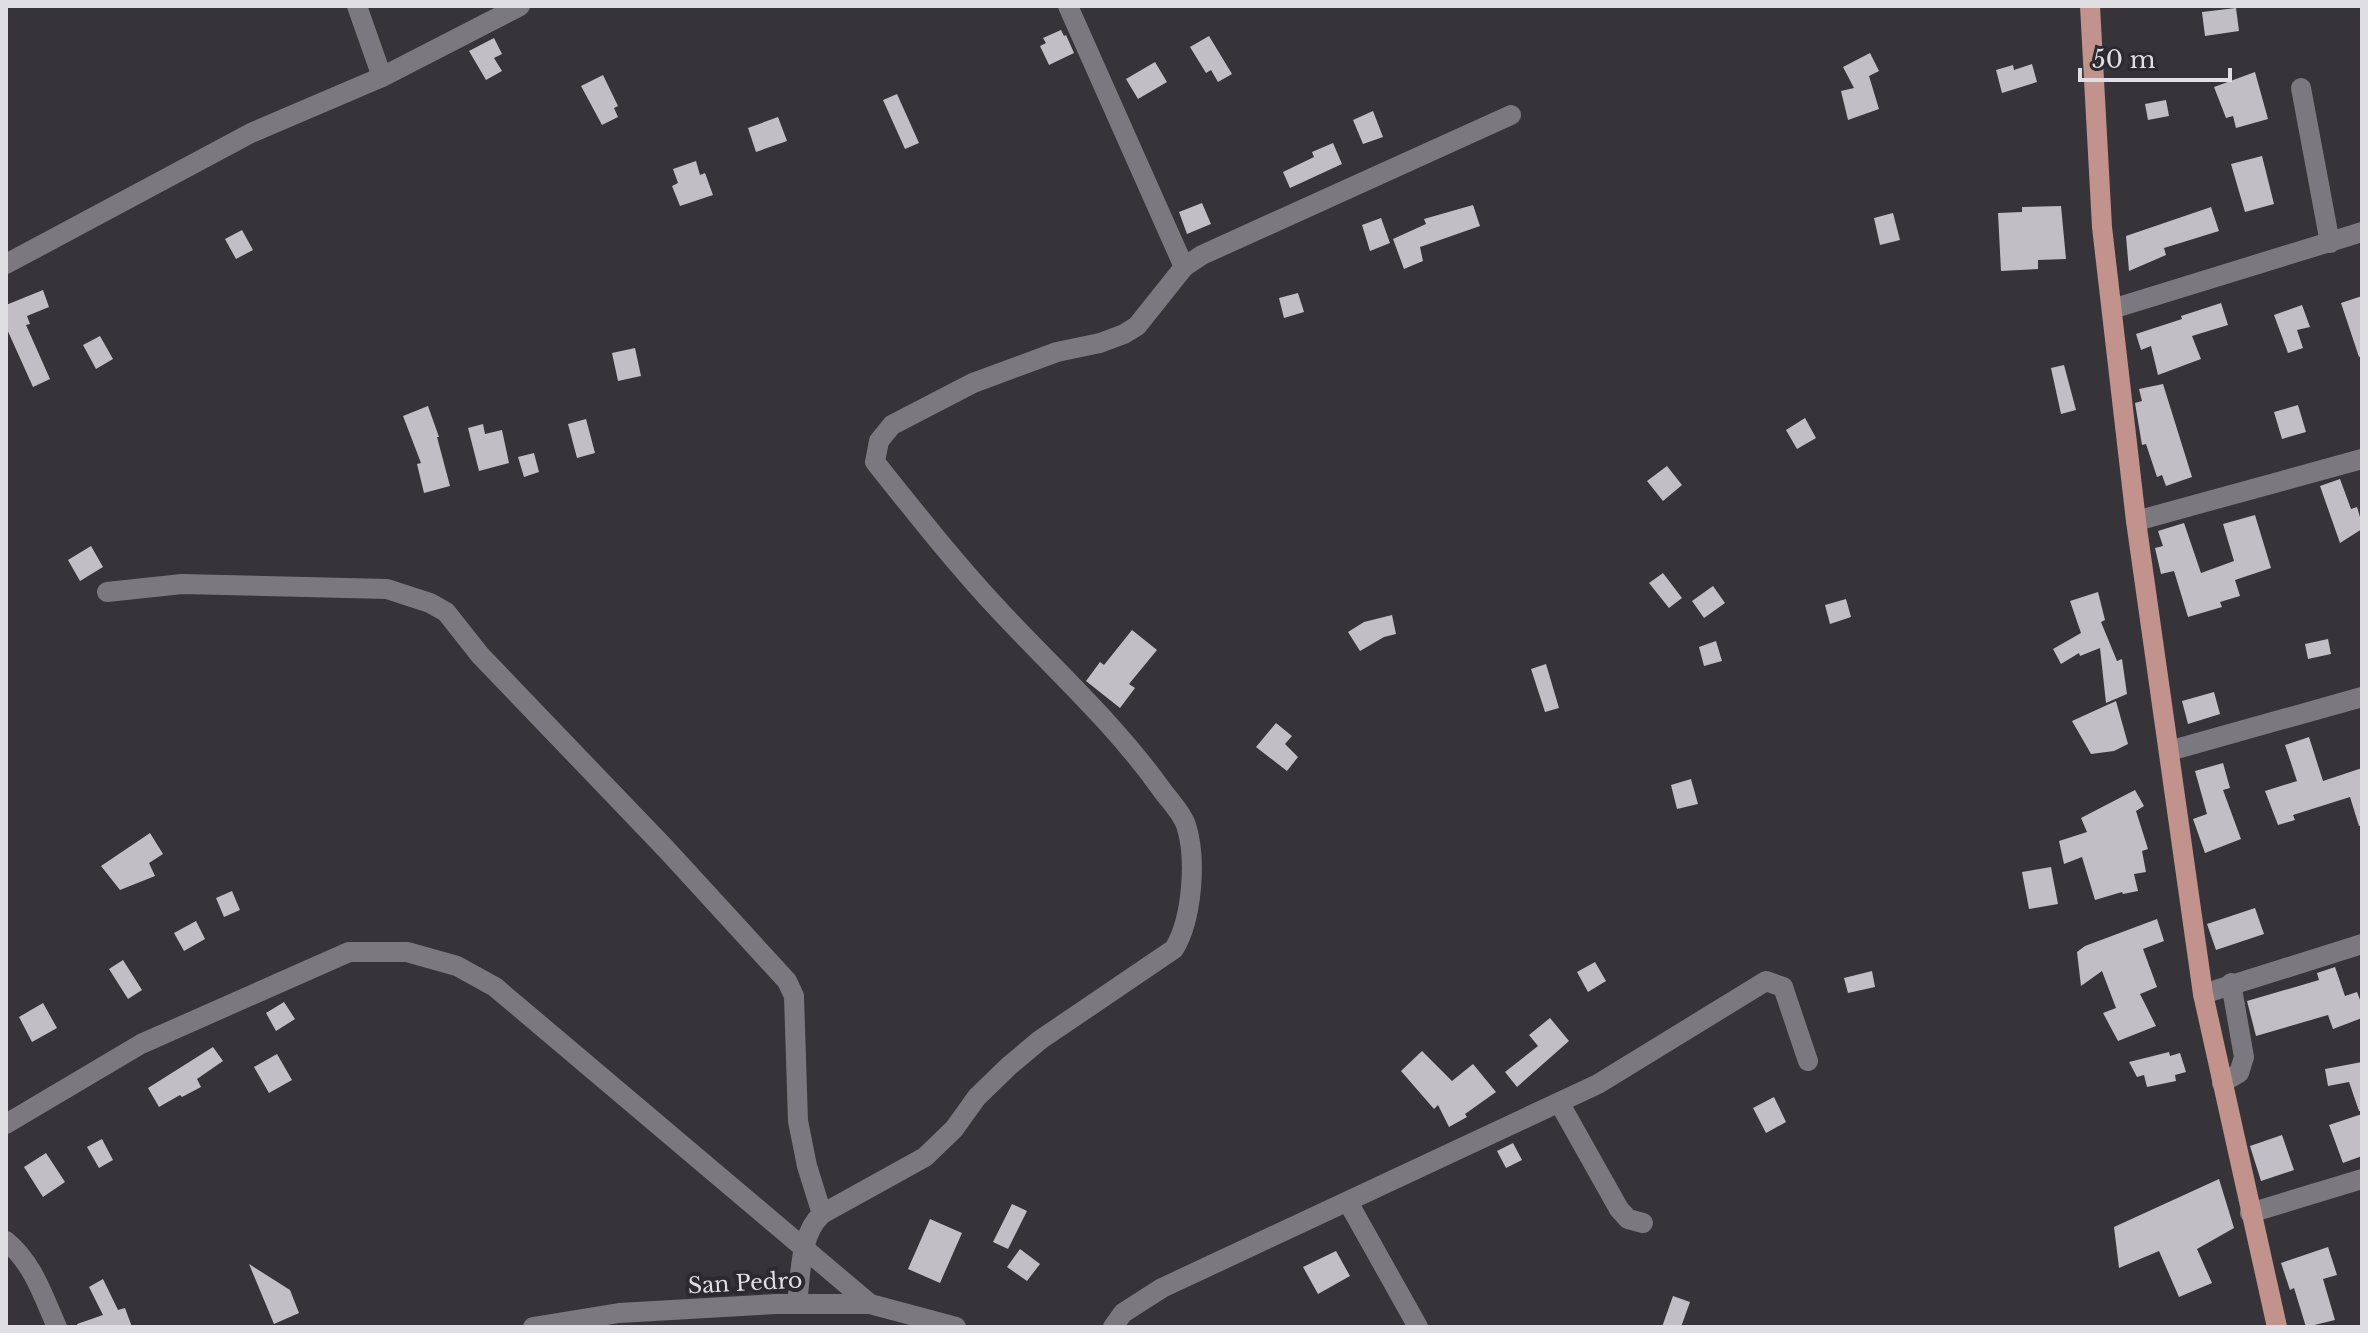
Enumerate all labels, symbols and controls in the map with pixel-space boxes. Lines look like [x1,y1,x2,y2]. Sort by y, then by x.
scale bar [2080,32,2230,82]
text: 50 m [2092,45,2156,74]
street label: San Pedro [687,1267,803,1299]

